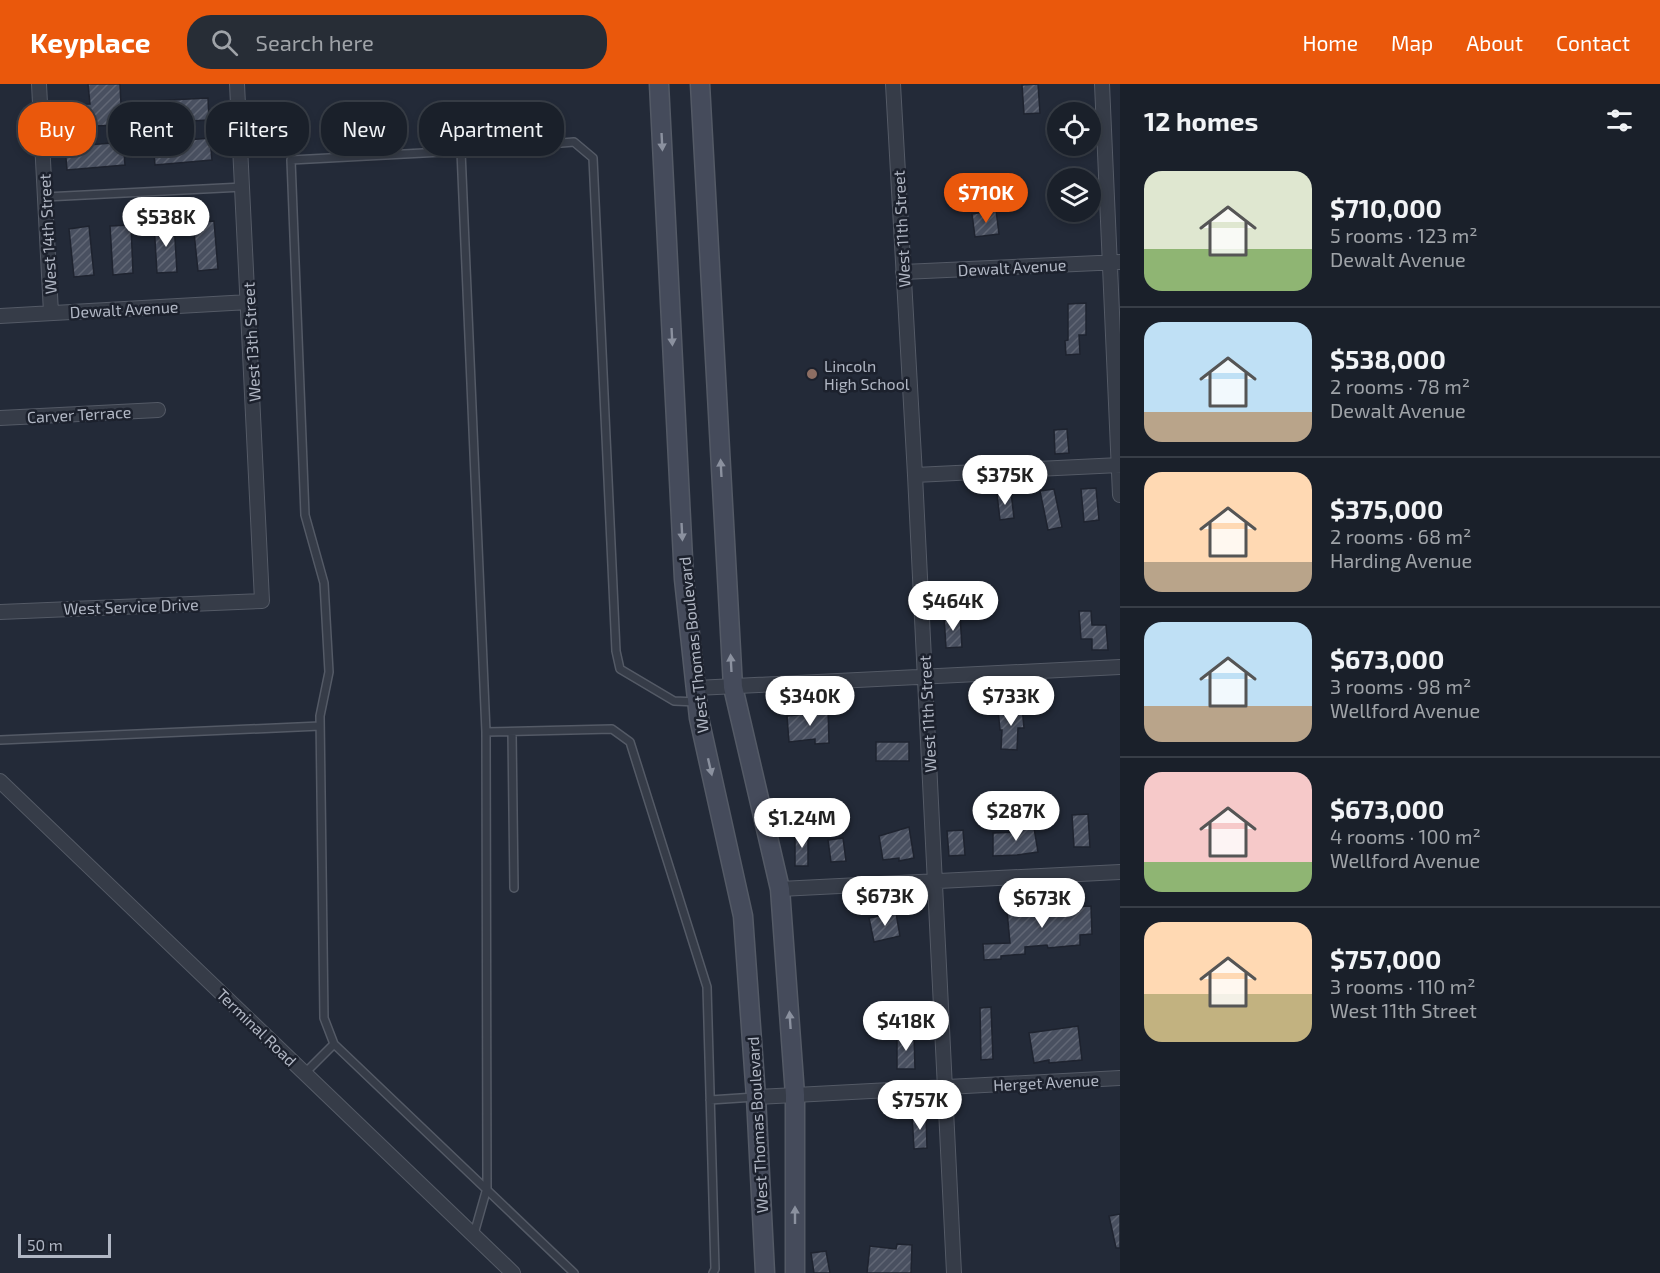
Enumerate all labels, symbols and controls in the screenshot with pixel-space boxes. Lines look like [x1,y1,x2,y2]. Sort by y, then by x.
search box [187,15,607,69]
text: Keyplace [30,25,151,59]
icon: search [208,26,241,59]
text: Search here [256,29,374,55]
text: Home [1302,30,1358,55]
text: Map [1391,30,1433,55]
text: About [1466,30,1523,55]
text: Contact [1556,30,1630,55]
chip: Buy [18,102,96,156]
chip: Rent [108,102,194,156]
chip: Filters [206,102,309,156]
chip: New [321,102,407,156]
chip: Apartment [419,102,564,156]
map controls [1047,102,1101,222]
button: locate [1047,102,1101,156]
icon: filters [1603,104,1636,137]
text: 12 homes [1144,105,1258,136]
one-way arrow [657,133,666,152]
button: layers [1047,168,1101,222]
street label: West 11th Street [888,170,914,288]
street label: West 14th Street [34,173,60,295]
pin: $710K [944,173,1028,224]
text: $710K [958,180,1014,204]
text: $710,000 [1330,192,1442,223]
icon: home [1192,195,1264,267]
pin: $538K [124,197,208,248]
text: $538K [136,204,196,228]
text: 5 rooms · 123 m² [1330,223,1478,247]
text: Dewalt Avenue [1330,247,1466,271]
street label: Dewalt Avenue [957,255,1067,279]
street label: West 13th Street [238,282,264,402]
street label: Dewalt Avenue [69,297,179,321]
one-way arrow [667,328,676,347]
text: $538,000 [1330,343,1446,374]
icon: home [1192,346,1264,418]
place label: Lincoln High School [824,356,910,393]
marker: Lincoln High School [805,367,819,381]
text: 2 rooms · 78 m² [1330,374,1470,398]
text: Dewalt Avenue [1330,398,1466,422]
street label: Carver Terrace [26,402,132,426]
pin: $375K [963,455,1047,506]
one-way arrow [716,458,725,477]
text: $375K [976,462,1034,486]
text: $375,000 [1330,493,1443,524]
icon: home [1192,496,1264,568]
one-way arrow [677,522,686,541]
text: 2 rooms · 68 m² [1330,524,1471,548]
text: Harding Avenue [1330,548,1472,572]
street label: West Thomas Boulevard [674,556,712,734]
pin: $464K [911,581,995,632]
text: $464K [922,588,984,612]
street label: West Service Drive [63,594,199,618]
text: $673,000 [1330,643,1444,674]
icon: home [1192,646,1264,718]
one-way arrow [727,653,736,672]
street label: West 11th Street [914,655,940,773]
text: 3 rooms · 98 m² [1330,674,1471,698]
pin: $340K [768,676,852,727]
pin: $733K [969,676,1053,727]
text: $340K [780,683,840,707]
text: $733K [982,683,1040,707]
text: Wellford Avenue [1330,698,1480,722]
one-way arrow [705,758,715,776]
pin: $287K [974,791,1058,842]
text: $673,000 [1330,793,1444,824]
icon: home [1192,796,1264,868]
pin: $1.24M [753,798,851,849]
text: $287K [987,798,1045,822]
text: $1.24M [768,805,836,829]
text: 4 rooms · 100 m² [1330,824,1481,848]
text: Wellford Avenue [1330,848,1480,872]
pin: $673K [843,876,927,927]
pin: $673K [1000,878,1084,929]
text: $673K [856,883,914,907]
text: $673K [1013,885,1071,909]
text: $757,000 [1330,943,1441,974]
icon: home [1192,946,1264,1018]
text: 3 rooms · 110 m² [1330,974,1476,998]
street label: Terminal Road [213,984,301,1070]
text: West 11th Street [1330,998,1477,1022]
pin: $418K [864,1001,948,1052]
text: $418K [877,1008,935,1032]
one-way arrow [785,1010,794,1029]
street label: West Thomas Boulevard [743,1036,771,1214]
street label: Herget Avenue [993,1070,1099,1094]
pin: $757K [878,1080,962,1131]
text: $757K [892,1087,948,1111]
one-way arrow [790,1205,800,1224]
scale bar [18,1231,111,1258]
text: 50 m [27,1235,63,1254]

